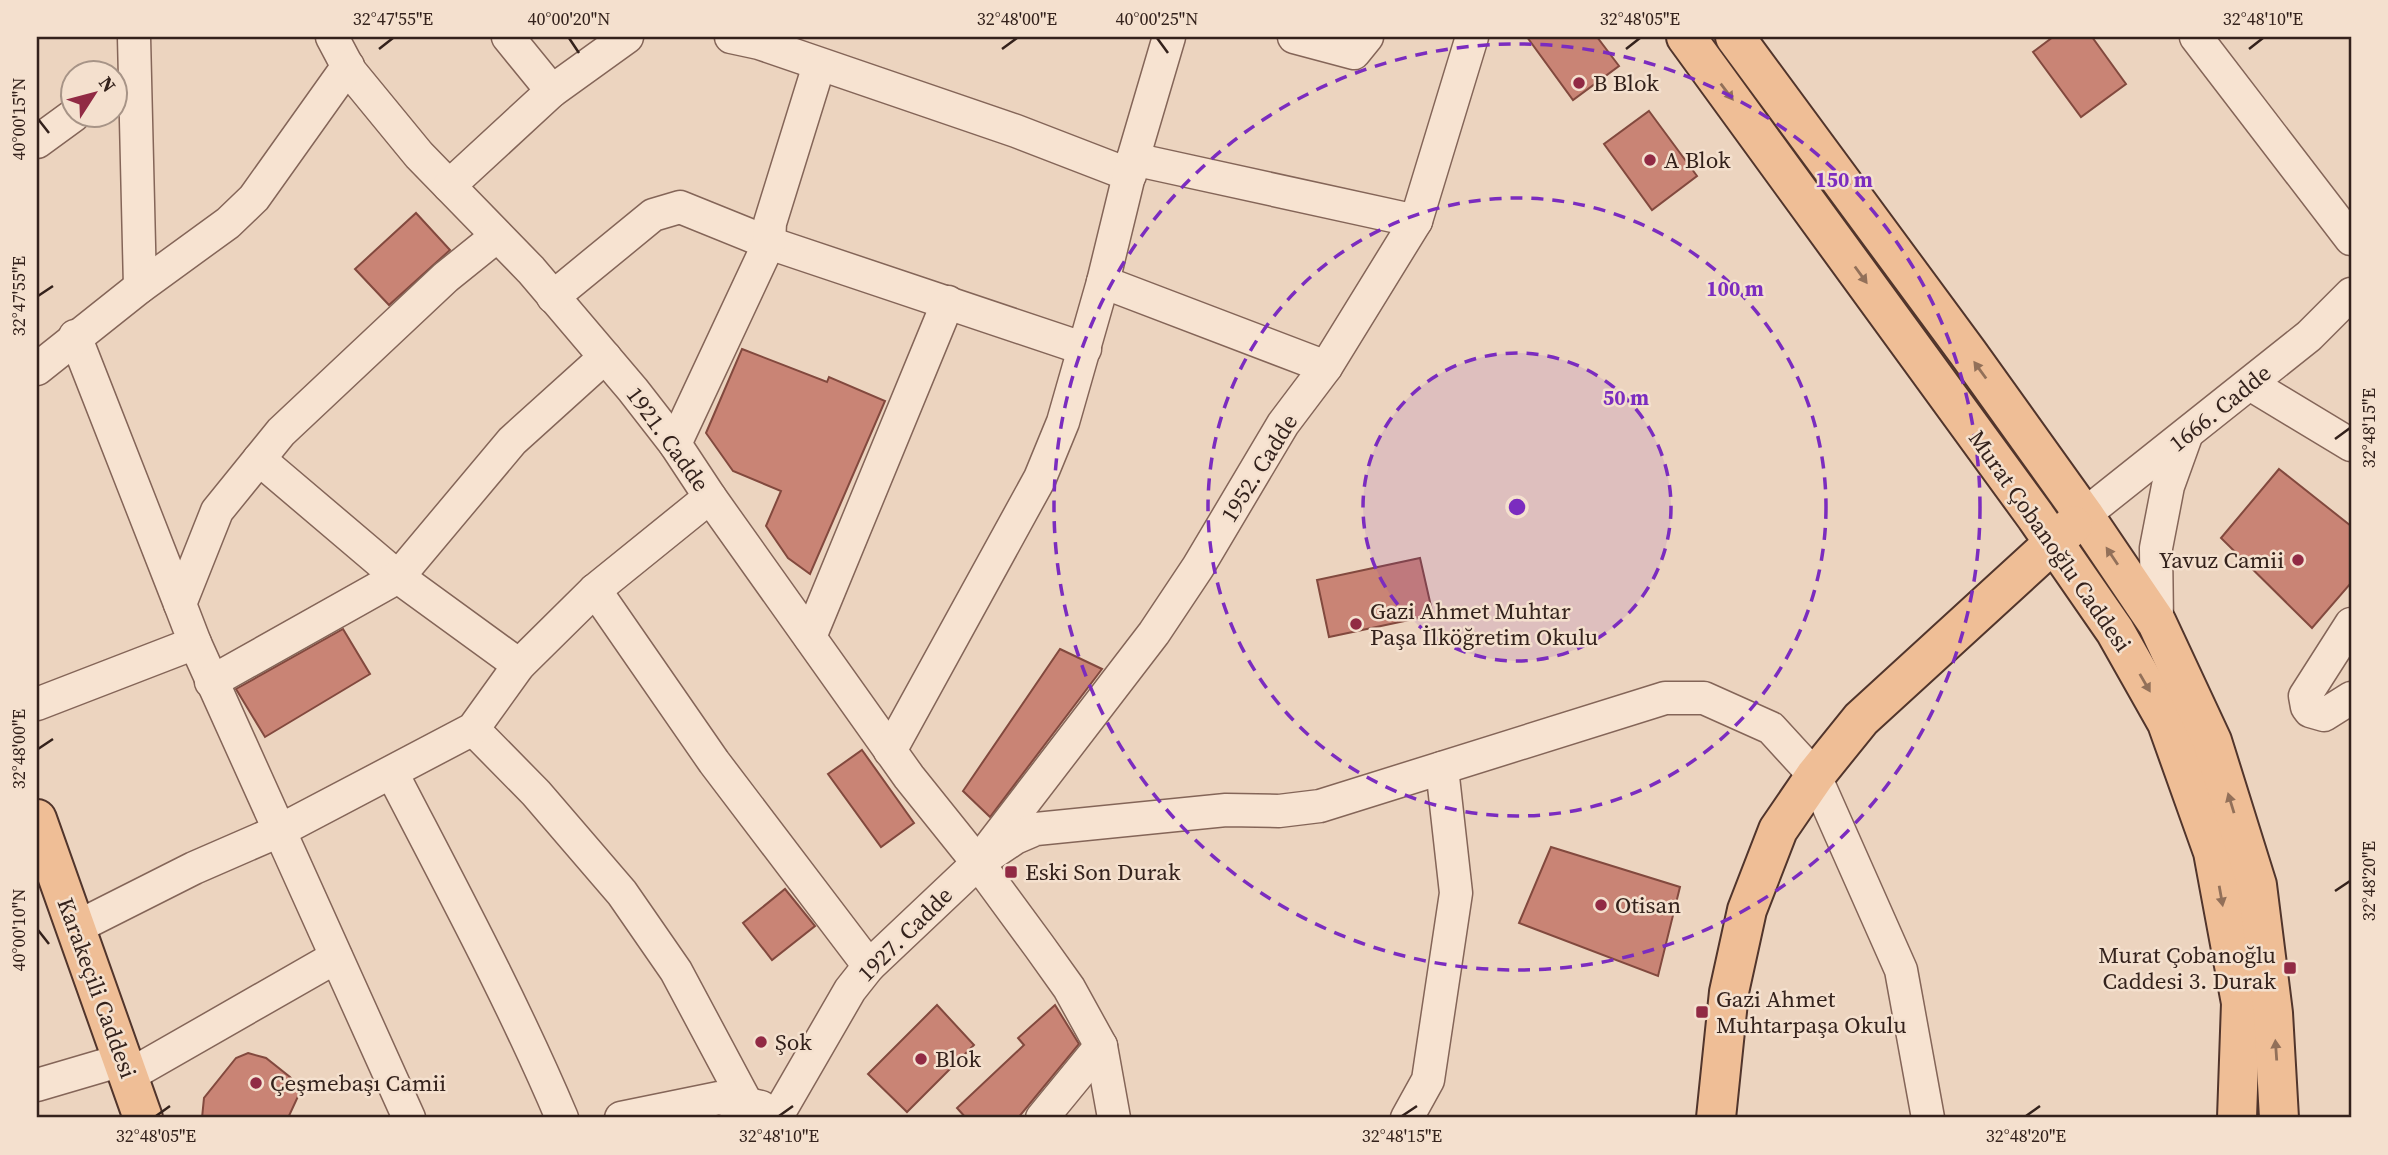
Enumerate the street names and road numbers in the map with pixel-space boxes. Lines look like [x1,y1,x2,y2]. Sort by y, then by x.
street label: 1666. Cadde [2162,357,2278,459]
street label: 1921. Cadde [619,380,717,498]
street label: 1952. Cadde [1213,408,1305,528]
street label: Murat Çobanoğlu Caddesi [1961,424,2139,658]
street label: 1927. Cadde [850,879,960,989]
street label: Karakeçili Caddesi [50,893,145,1083]

